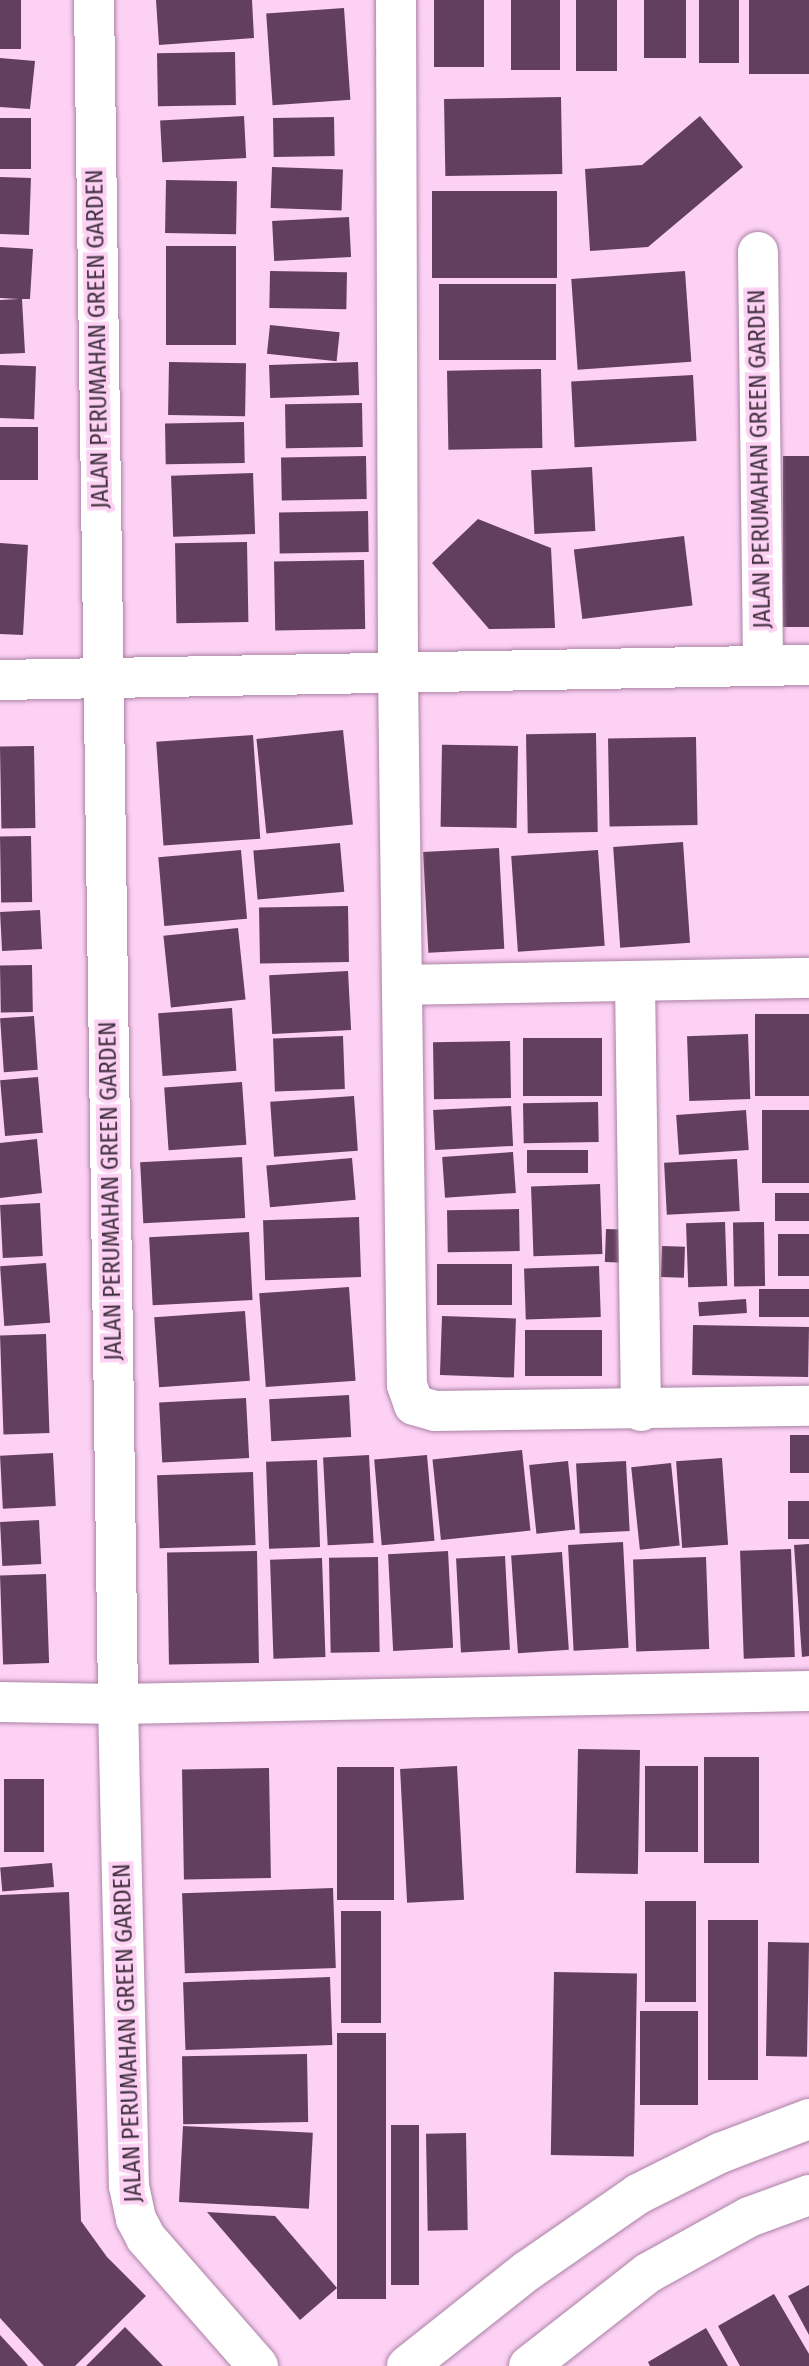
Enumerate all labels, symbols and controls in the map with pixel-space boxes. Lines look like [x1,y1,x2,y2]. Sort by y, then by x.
street label: JALAN PERUMAHAN GREEN GARDEN [81,169,115,509]
street label: JALAN PERUMAHAN GREEN GARDEN [743,289,777,629]
street label: JALAN PERUMAHAN GREEN GARDEN [94,1021,128,1361]
street label: JALAN PERUMAHAN GREEN GARDEN [108,1863,148,2203]

